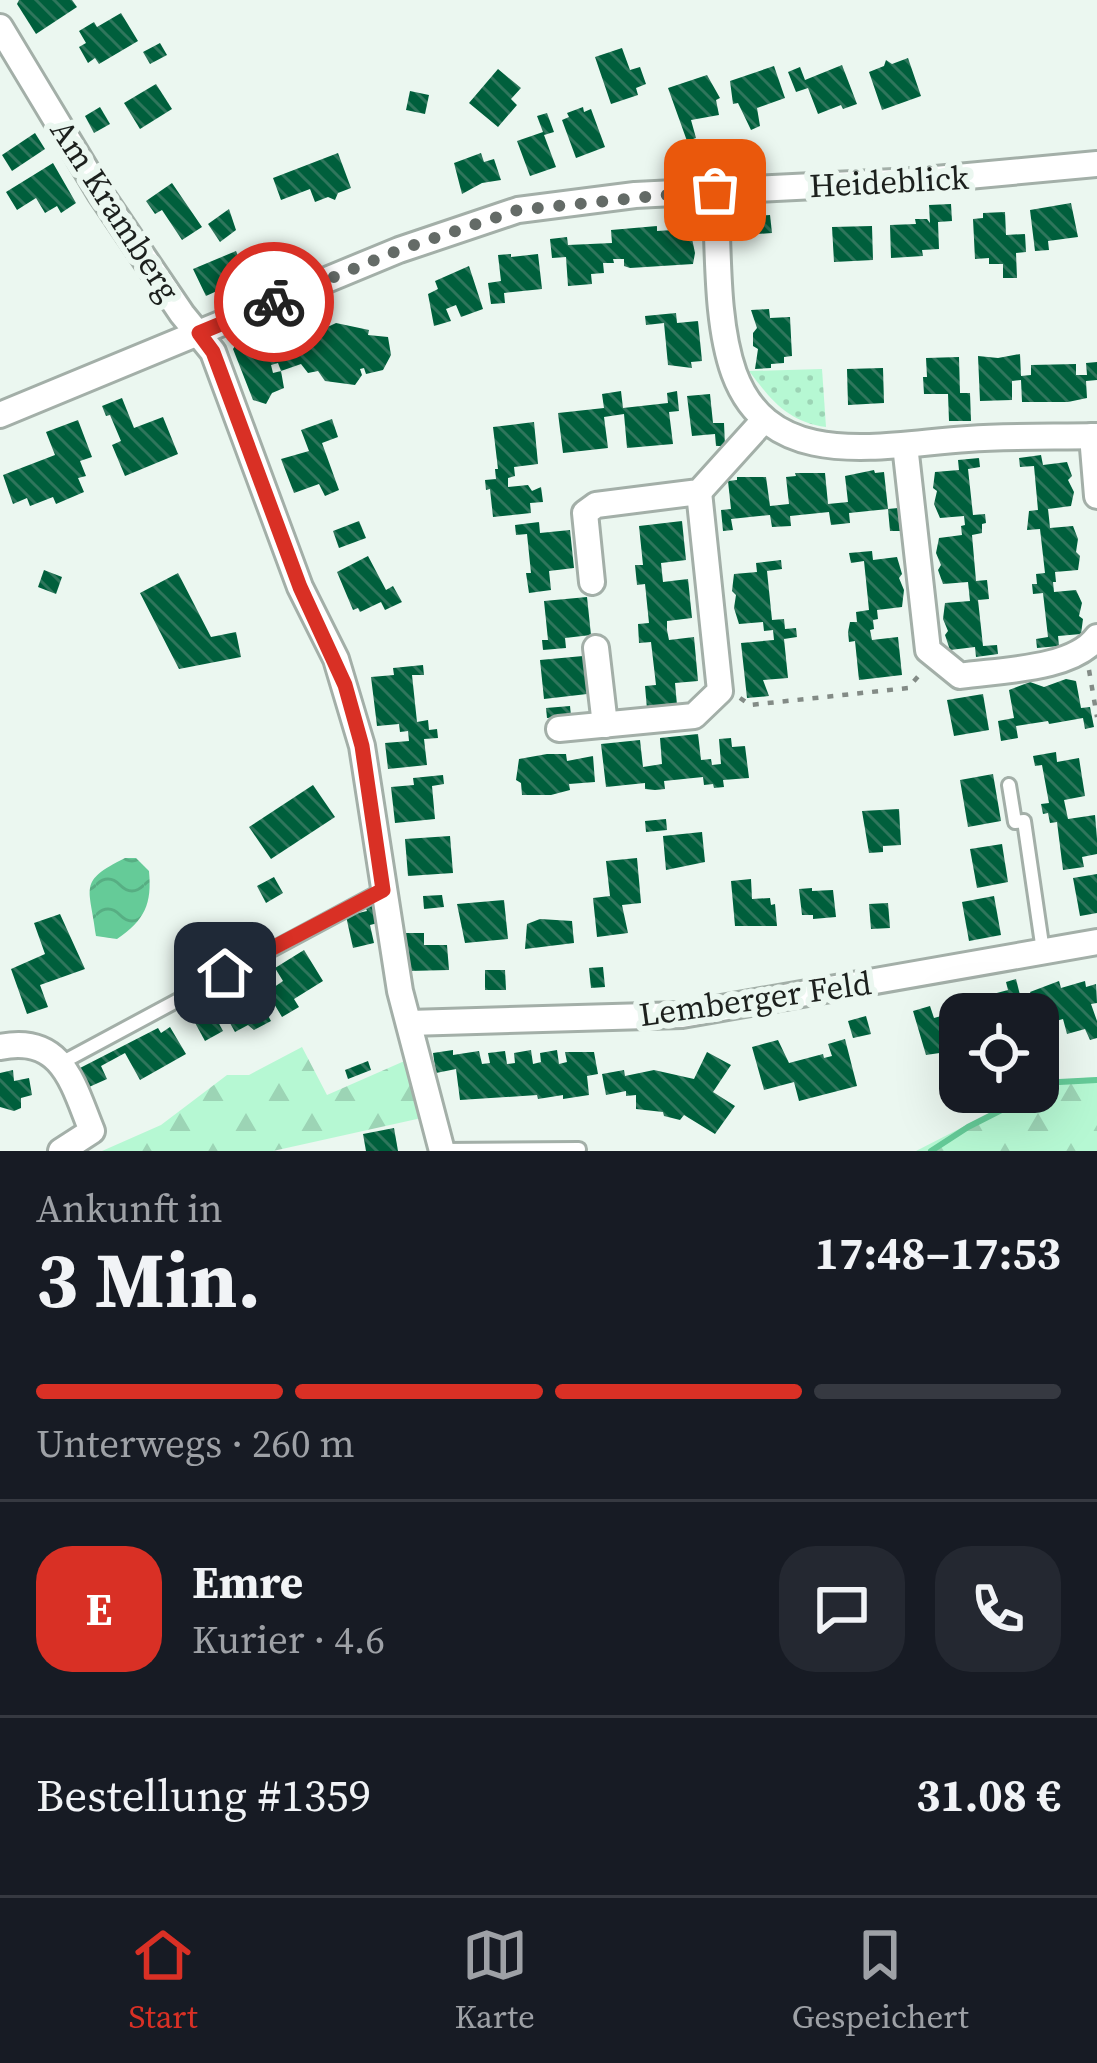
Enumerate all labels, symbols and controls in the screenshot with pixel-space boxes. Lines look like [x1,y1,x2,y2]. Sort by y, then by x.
street label: Am Kramberg [40,111,191,310]
pin [664,139,766,241]
street label: Heideblick [808,155,971,208]
icon: bag [682,157,748,223]
courier [214,242,334,362]
icon: bike [241,269,307,335]
pin [174,922,276,1024]
icon: home [192,940,258,1006]
street label: Lemberger Feld [636,960,874,1037]
map controls [939,993,1059,1113]
button: locate [939,993,1059,1113]
text: Ankunft in [36,1182,223,1235]
text: 17:48–17:53 [815,1222,1061,1284]
text: 3 Min. [36,1226,261,1333]
text: Unterwegs · 260 m [36,1417,355,1470]
button: chat [779,1546,905,1672]
button: phone [935,1546,1061,1672]
text: Emre [192,1551,303,1613]
text: E [86,1578,112,1640]
text: Kurier · 4.6 [192,1613,385,1666]
text: Bestellung #1359 [36,1764,371,1826]
text: 31.08 € [916,1764,1061,1826]
tab: Start [128,1922,198,2039]
tab: Karte [454,1922,535,2039]
tab: Gespeichert [792,1922,969,2039]

